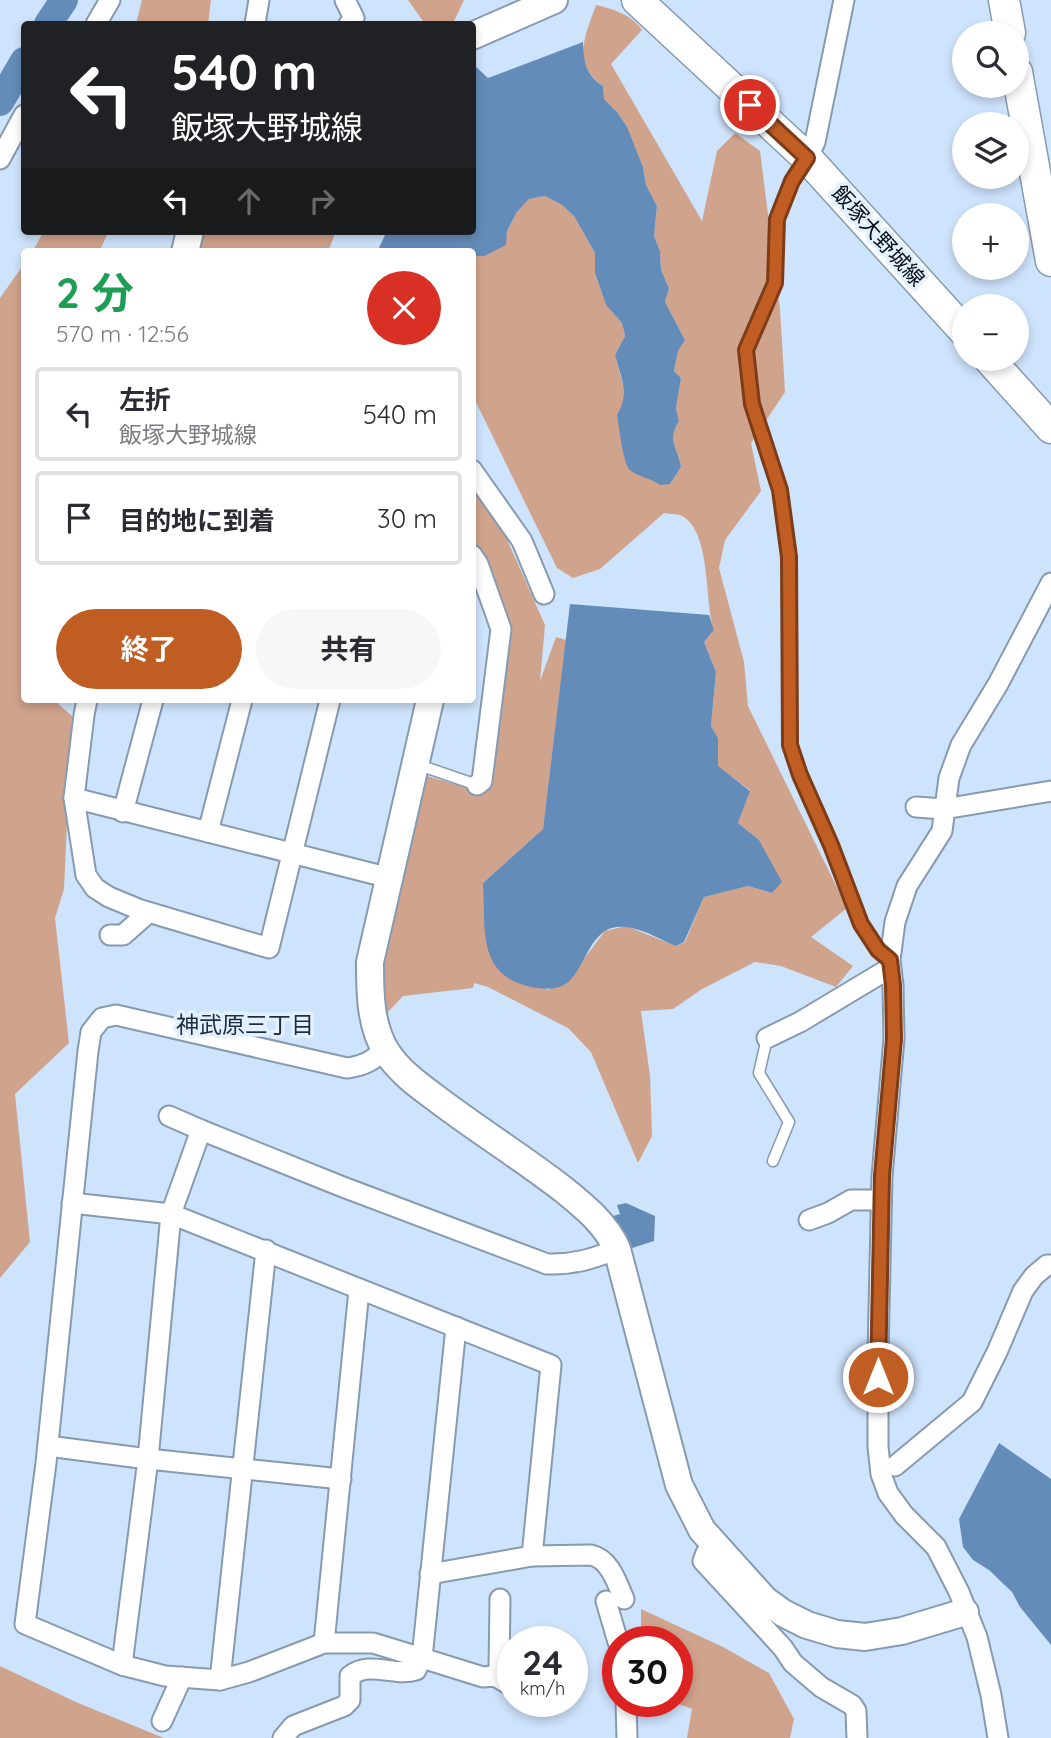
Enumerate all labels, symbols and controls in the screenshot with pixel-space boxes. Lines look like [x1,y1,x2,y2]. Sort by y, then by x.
map controls [952,21,1029,371]
button: search [952,21,1029,98]
text: 540 m [171,41,317,102]
icon: left [56,49,147,140]
pin [720,75,780,135]
icon: arrive [731,86,769,124]
text: 飯塚大野城線 [171,107,363,147]
button: layers [952,112,1029,189]
street label: 飯塚大野城線 [827,180,931,291]
icon: left [157,182,195,220]
icon: ahead [230,182,268,220]
icon: right [303,182,341,220]
button: + [952,203,1029,280]
text: 2 分 [56,266,134,319]
button: close [367,271,441,345]
button: − [952,294,1029,371]
text: 570 m · 12:56 [56,319,189,348]
text: 左折 [119,383,171,416]
icon: left [60,395,98,433]
text: 540 m [363,398,437,431]
text: 飯塚大野城線 [119,420,257,449]
icon: arrive [60,499,98,537]
text: 30 m [377,502,437,535]
text: 目的地に到着 [119,504,275,537]
button: 終了 [56,609,242,689]
button: 共有 [256,609,441,689]
district label: 神武原三丁目 [176,1010,314,1039]
position arrow [841,1340,915,1414]
speed limit sign: 30 [602,1626,693,1717]
text: 24 [522,1640,563,1684]
text: km/h [520,1677,565,1700]

